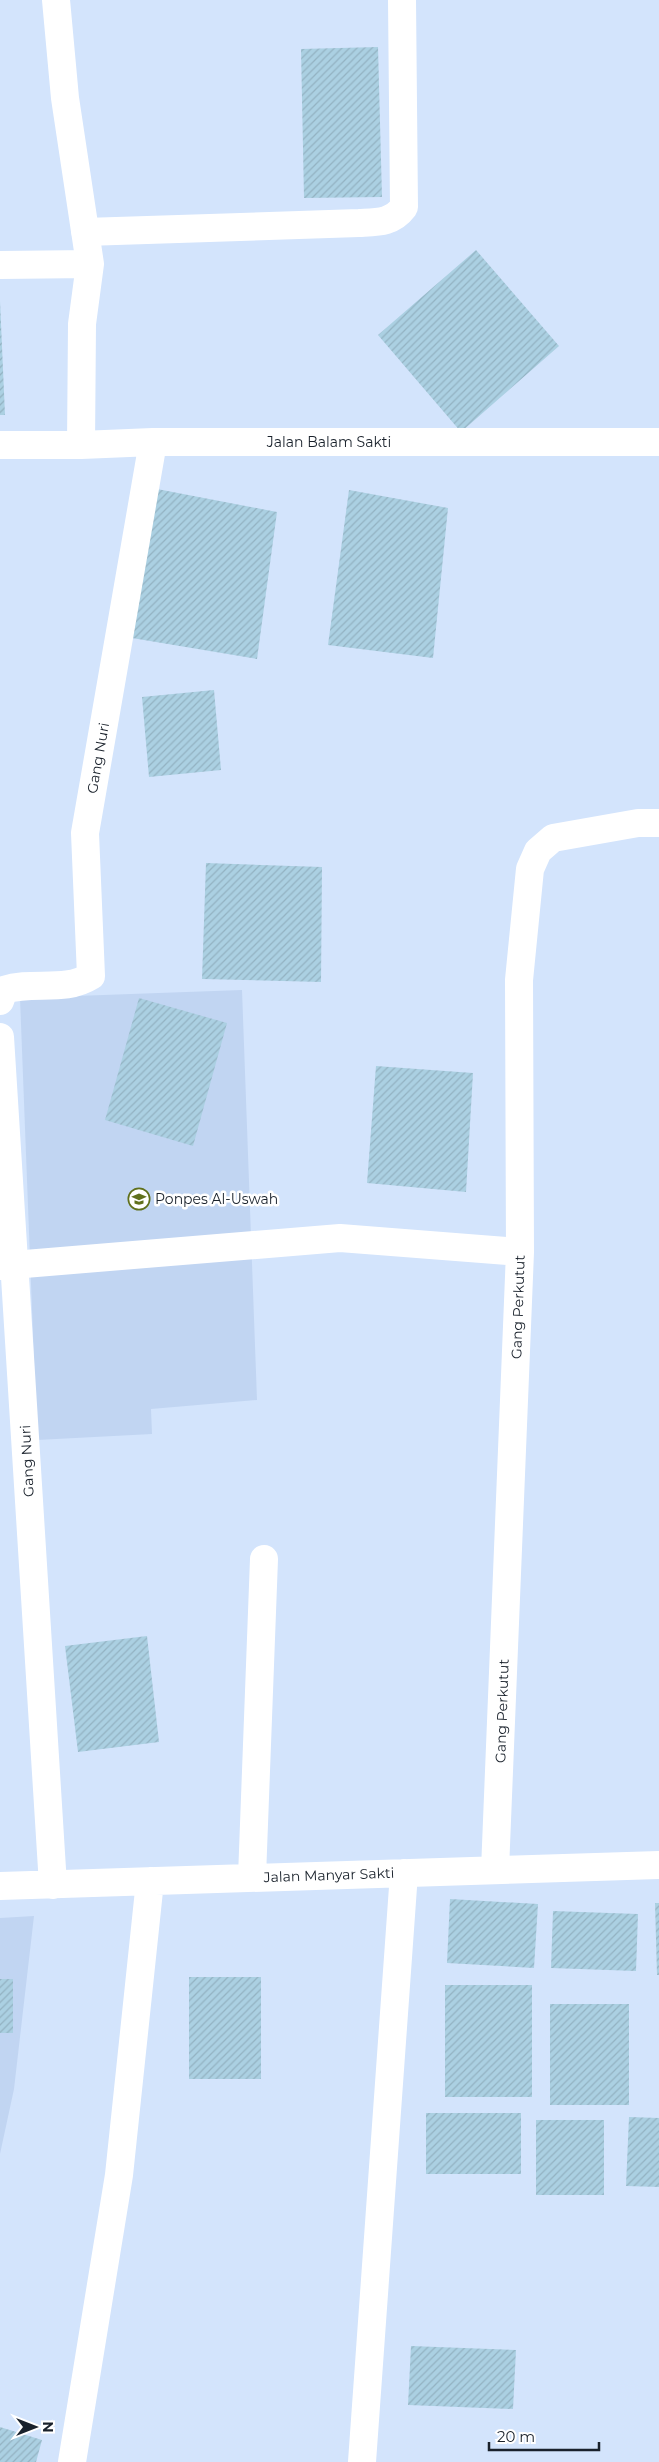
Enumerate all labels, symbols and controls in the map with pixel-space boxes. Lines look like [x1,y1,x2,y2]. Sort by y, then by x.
street label: Jalan Balam Sakti [266,433,391,451]
street label: Gang Nuri [83,721,113,795]
school or university icon: Ponpes Al-Uswah [127,1187,151,1211]
place label: Ponpes Al-Uswah [155,1190,278,1208]
street label: Gang Perkutut [507,1254,529,1359]
street label: Gang Nuri [16,1425,38,1497]
street label: Gang Perkutut [491,1658,513,1763]
street label: Jalan Manyar Sakti [262,1864,395,1886]
north arrow [10,2402,60,2452]
scale bar [489,2420,599,2452]
text: N [39,2421,57,2433]
text: 20 m [497,2427,535,2446]

